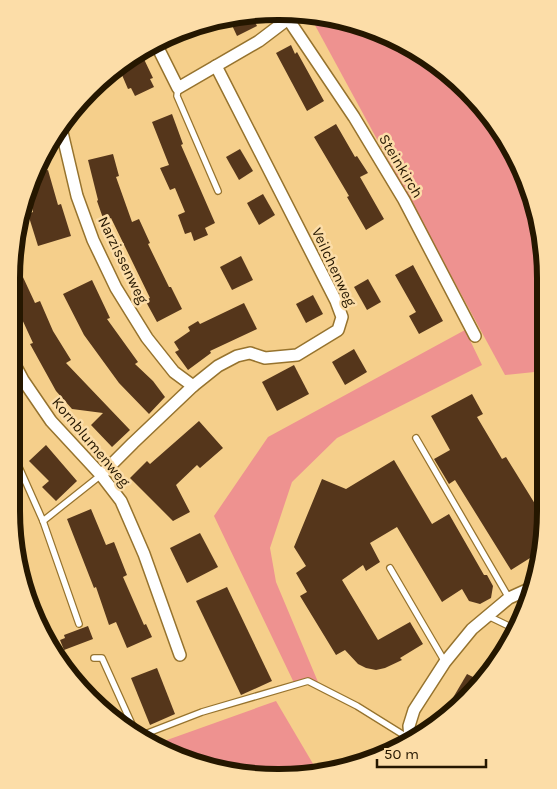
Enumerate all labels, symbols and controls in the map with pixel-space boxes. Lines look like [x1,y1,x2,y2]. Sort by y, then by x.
street label: Steinkirch [375,131,427,201]
street label: Narzissenweg [94,213,152,307]
street label: Veilchenweg [308,225,360,310]
street label: Kornblumenweg [48,393,134,491]
scale bar [377,736,486,768]
text: 50 m [384,745,419,763]

